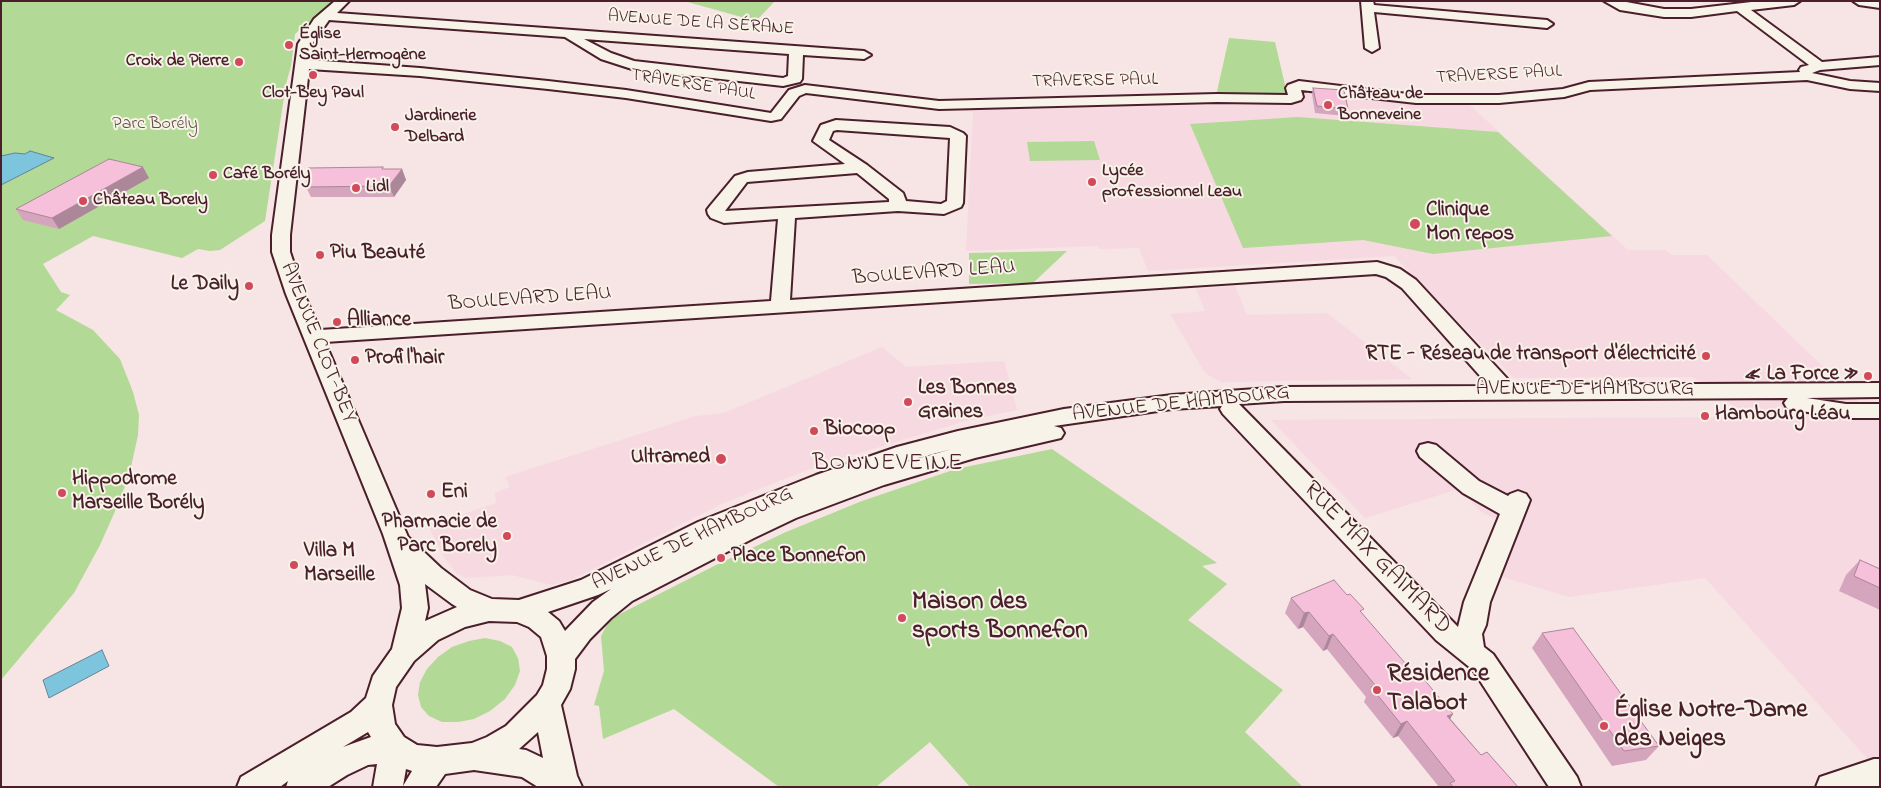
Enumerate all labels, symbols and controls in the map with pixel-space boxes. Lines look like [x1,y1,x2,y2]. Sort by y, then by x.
street label: AVENUE DE LA SÉRANE [607,7,795,41]
place label: Église Saint-Hermogène [299,24,426,66]
marker: Église Saint-Hermogène [283,39,295,51]
place label: Croix de Pierre [126,51,229,73]
marker: Croix de Pierre [233,56,245,68]
street label: TRAVERSE PAUL [1435,62,1563,90]
street label: TRAVERSE PAUL [629,65,757,107]
marker: Clot-Bey Paul [307,69,319,81]
street label: TRAVERSE PAUL [1032,70,1158,94]
place label: Clot-Bey Paul [262,83,364,105]
place label: Château de Bonneveine [1338,84,1423,126]
marker: Château de Bonneveine [1322,99,1334,111]
place label: Jardinerie Delbard [405,106,476,148]
park label: Parc Borély [112,114,198,136]
marker: Jardinerie Delbard [389,121,401,133]
place label: Lycée professionnel Leau [1102,161,1242,203]
place label: Café Borély [223,164,311,186]
marker: Café Borély [207,169,219,181]
marker: Lycée professionnel Leau [1086,176,1098,188]
place label: Lidl [366,177,389,199]
marker: Lidl [350,182,362,194]
place label: Château Borely [93,190,208,212]
marker: Château Borely [77,195,89,207]
place label: Clinique Mon repos [1426,199,1514,249]
marker: Clinique Mon repos [1408,217,1422,231]
place label: Piu Beauté [330,242,425,268]
marker: Piu Beauté [314,249,326,261]
street label: BOULEVARD LEAU [852,256,1016,292]
street label: AVENUE CLOT-BEY [273,259,361,427]
place label: Le Daily [171,273,239,299]
marker: Le Daily [243,280,255,292]
street label: BOULEVARD LEAU [448,282,612,318]
place label: Alliance [347,309,411,335]
marker: Alliance [331,316,343,328]
place label: RTE - Réseau de transport d'électricité [1365,343,1696,369]
place label: Profil'hair [365,347,444,373]
marker: RTE - Réseau de transport d'électricité [1700,350,1712,362]
marker: Profil'hair [349,354,361,366]
place label: « La Force » [1746,363,1858,389]
marker: « La Force » [1862,370,1874,382]
place label: Les Bonnes Graines [918,377,1017,427]
street label: AVENUE DE HAMBOURG [1476,378,1694,404]
street label: AVENUE DE HAMBOURG [1071,381,1291,429]
marker: Les Bonnes Graines [902,396,914,408]
place label: Hambourg Léau [1715,403,1850,429]
marker: Hambourg Léau [1699,410,1711,422]
place label: Biocoop [824,418,895,444]
marker: Biocoop [808,425,820,437]
place label: Ultramed [631,446,710,472]
district label: BONNEVEINE [811,451,965,479]
marker: Ultramed [714,452,728,466]
place label: Hippodrome Marseille Borély [72,468,204,518]
street label: RUE MAX GAIMARD [1295,476,1457,642]
place label: Eni [441,481,468,507]
street label: AVENUE DE HAMBOURG [589,482,797,598]
marker: Hippodrome Marseille Borély [56,487,68,499]
marker: Eni [425,488,437,500]
place label: Pharmacie de Parc Borely [382,511,497,561]
marker: Pharmacie de Parc Borely [501,530,513,542]
place label: Villa M Marseille [304,540,375,590]
place label: Place Bonnefon [731,545,866,571]
marker: Place Bonnefon [715,552,727,564]
marker: Villa M Marseille [288,559,300,571]
place label: Maison des sports Bonnefon [912,589,1088,648]
marker: Maison des sports Bonnefon [896,612,908,624]
place label: Résidence Talabot [1387,661,1489,720]
marker: Résidence Talabot [1371,684,1383,696]
place label: Église Notre-Dame des Neiges [1614,697,1807,756]
marker: Église Notre-Dame des Neiges [1598,720,1610,732]

